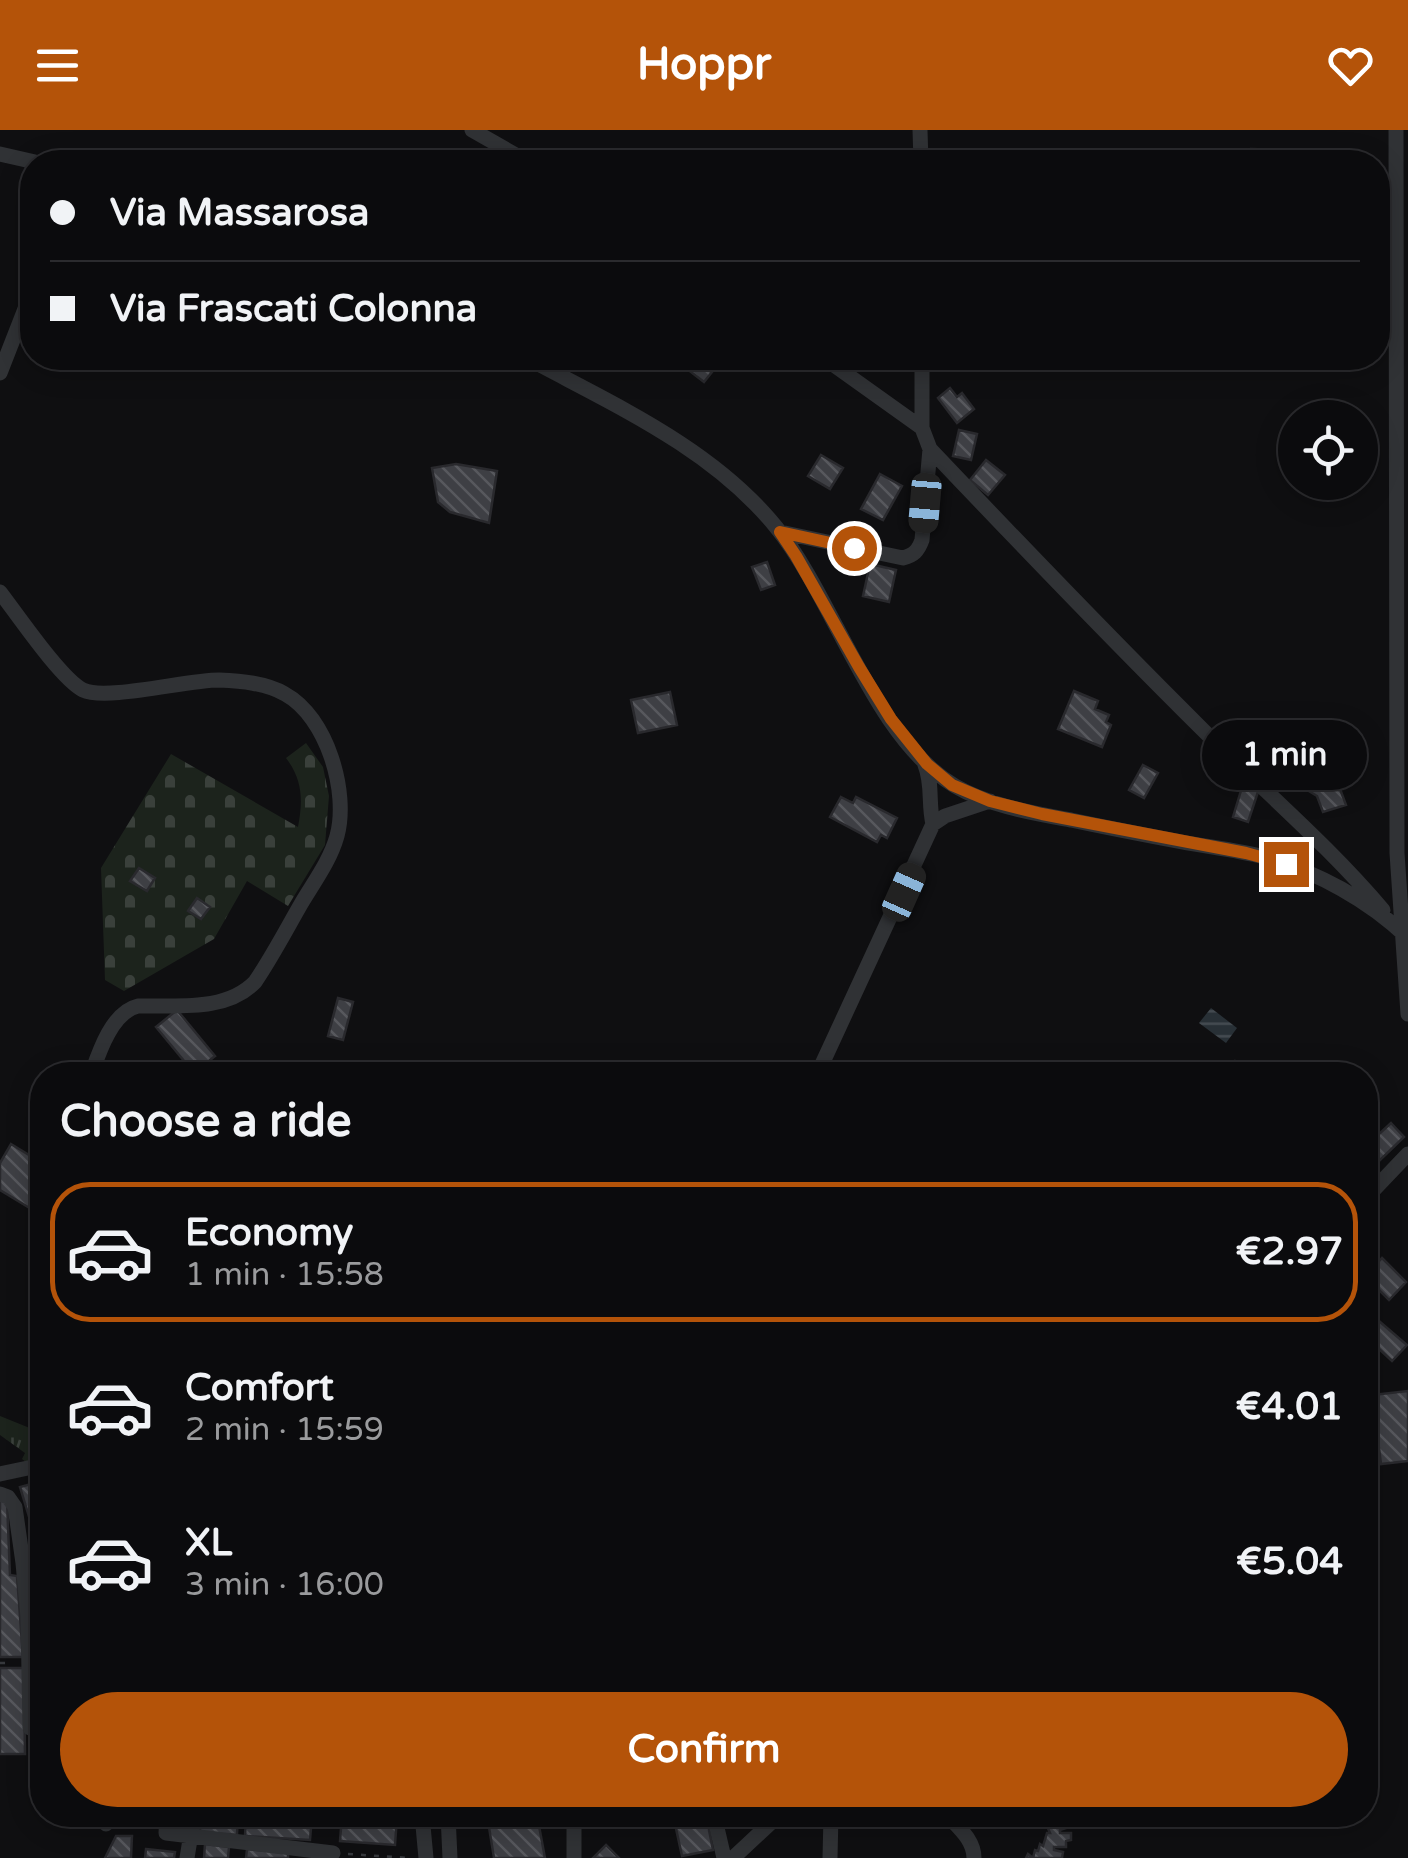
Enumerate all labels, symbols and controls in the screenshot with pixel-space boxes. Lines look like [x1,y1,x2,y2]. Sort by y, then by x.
icon: menu [30,38,85,93]
text: Hoppr [637,38,771,92]
icon: heart [1323,38,1378,93]
text: Via Massarosa [110,190,369,236]
text: Via Frascati Colonna [110,286,477,332]
map controls [1278,400,1378,500]
button: locate [1278,400,1378,500]
car [907,472,943,534]
route start [832,526,877,571]
callout: 1 min [1204,719,1368,789]
text: 1 min [1242,736,1327,774]
route end [1264,842,1309,887]
car [878,858,930,926]
text: Choose a ride [60,1095,351,1149]
icon: car [65,1207,155,1297]
text: Economy [185,1210,353,1256]
text: €2.97 [1236,1229,1343,1275]
text: 1 min · 15:58 [185,1256,384,1294]
icon: car [65,1362,155,1452]
text: Comfort [185,1365,334,1411]
text: €4.01 [1236,1384,1343,1430]
text: 2 min · 15:59 [185,1411,384,1449]
icon: car [65,1517,155,1607]
text: XL [185,1520,232,1566]
text: €5.04 [1236,1539,1343,1585]
text: 3 min · 16:00 [185,1566,384,1604]
button: Confirm [60,1692,1348,1807]

